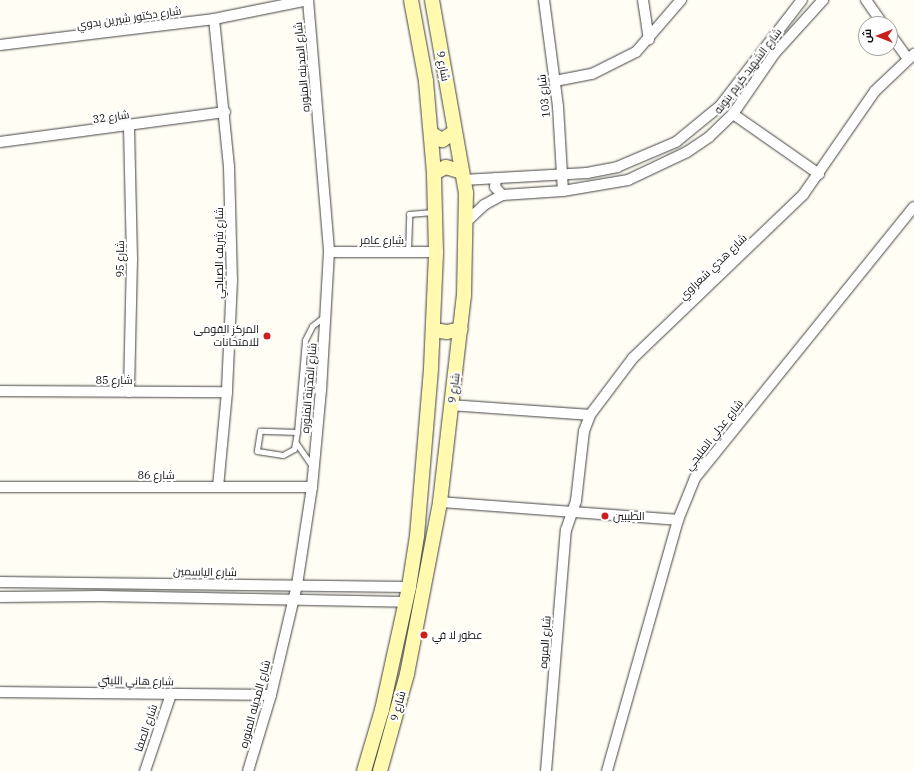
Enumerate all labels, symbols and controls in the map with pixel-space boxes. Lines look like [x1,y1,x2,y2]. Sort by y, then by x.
street label: شارع دكتور شيرين بدوي [76,4,182,32]
north arrow [858,16,898,56]
street label: شارع المدينه المنوره [291,21,313,113]
street label: شارع الشهيد كريم بنونه [711,26,785,116]
text: ش [860,29,874,43]
street label: شارع 9 [434,50,452,82]
street label: شارع 103 [535,74,553,118]
street label: شارع 32 [92,108,130,126]
street label: شارع شريف الصباحي [212,207,226,299]
street label: شارع هدي شعراوي [676,231,750,303]
street label: شارع عامر [360,233,404,247]
street label: شارع 95 [113,240,127,278]
place label: المركز القومى للامتحانات [193,323,259,349]
marker: المركز القومى للامتحانات [262,331,272,341]
street label: شارع المدينه المنوره [298,342,320,434]
street label: شارع 9 [445,372,463,404]
street label: شارع 85 [95,373,133,387]
street label: شارع عدلي المليجي [682,397,746,473]
street label: شارع 86 [137,468,175,482]
place label: الطيبين [613,509,645,523]
marker: الطيبين [600,511,610,521]
street label: شارع الياسمين [173,565,237,579]
street label: شارع المروه [537,615,553,669]
place label: عطور لا في [432,628,482,642]
marker: عطور لا في [419,630,429,640]
street label: شارع المدينه المنوره [237,659,273,749]
street label: شارع هاني الليثي [98,674,174,688]
street label: شارع 9 [388,690,408,722]
street label: شارع الصفا [132,702,160,754]

